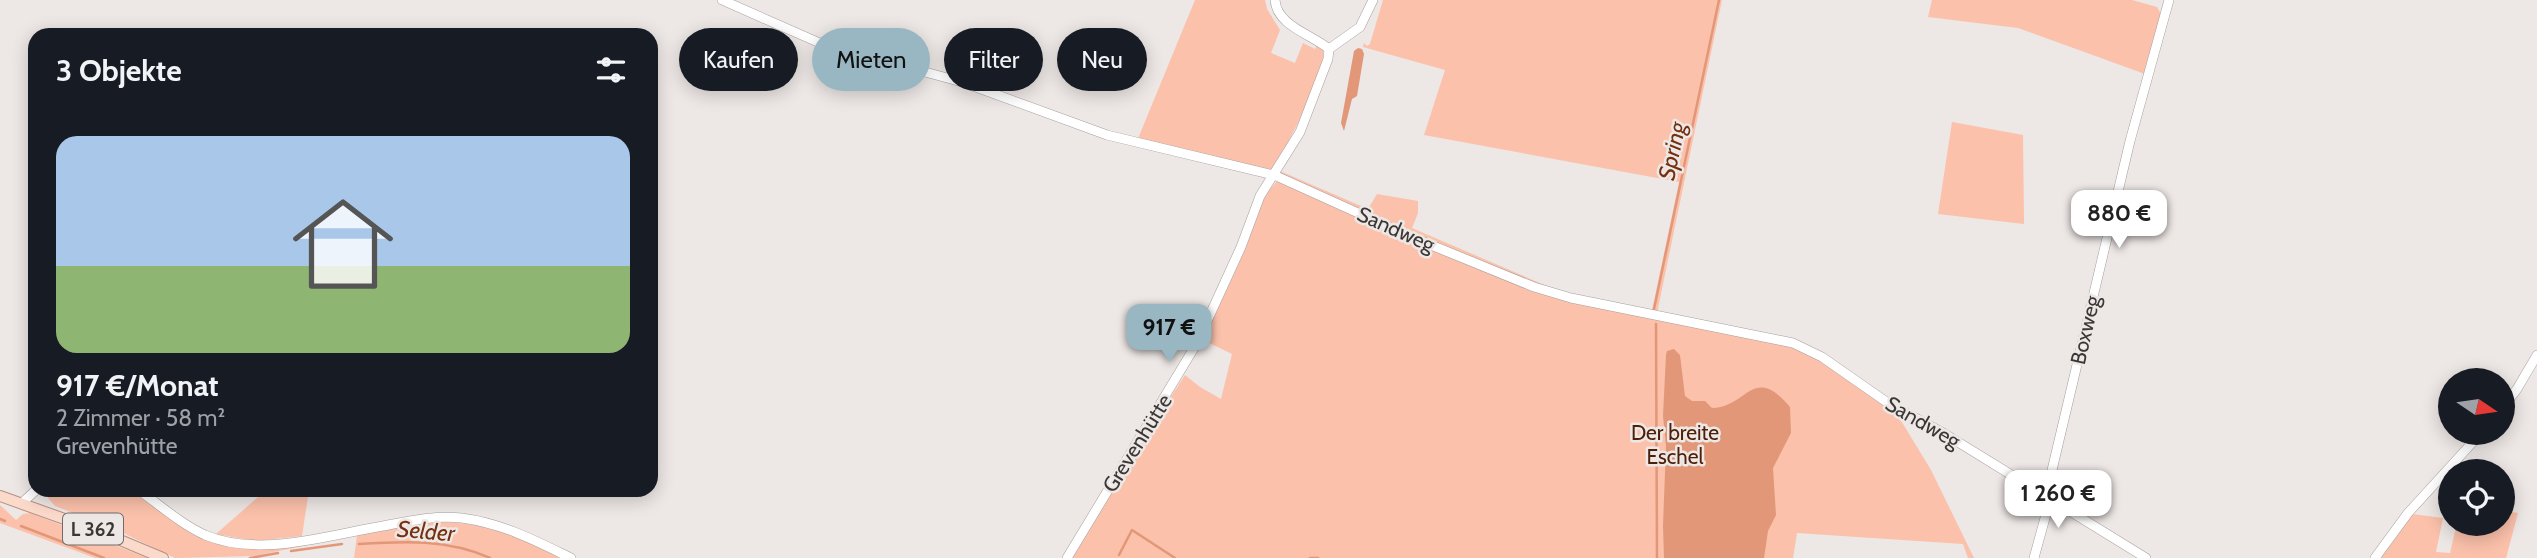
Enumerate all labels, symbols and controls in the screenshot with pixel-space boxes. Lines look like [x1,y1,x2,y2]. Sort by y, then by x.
chip: Kaufen [679,28,798,91]
chip: Mieten [812,28,930,91]
chip: Filter [944,28,1043,91]
chip: Neu [1057,28,1147,91]
icon: filters [592,51,630,89]
text: 3 Objekte [56,52,182,89]
water label: Spring [1652,118,1692,183]
icon: home [280,181,406,307]
pin: 880 € [2070,190,2168,250]
text: 880 € [2087,199,2151,227]
street label: Sandweg [1353,201,1439,257]
street label: Boxweg [2065,293,2105,367]
pin: 917 € [1120,304,1218,364]
text: 917 € [1142,313,1196,341]
text: 917 €/Monat [56,367,219,404]
north arrow [2438,368,2515,444]
map controls [2438,368,2515,536]
street label: Grevenhütte [1097,389,1177,497]
street label: Sandweg [1881,391,1965,454]
text: 2 Zimmer · 58 m² [56,404,225,432]
park label: Der breite Eschel [1631,420,1719,469]
text: Grevenhütte [56,432,177,460]
button: locate [2438,459,2515,536]
pin: 1 260 € [1993,470,2123,530]
text: 1 260 € [2021,479,2095,507]
road number: L 362 [63,514,123,544]
water label: Selder [396,515,457,548]

